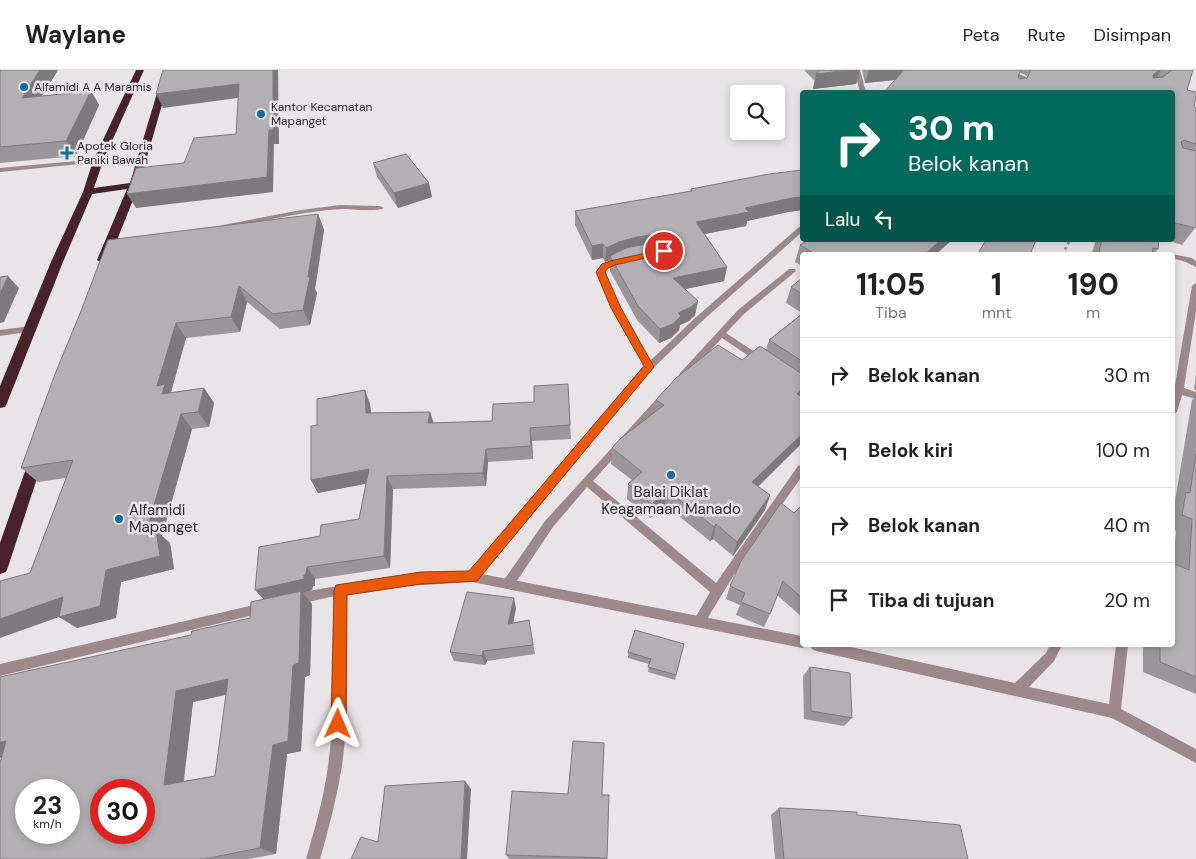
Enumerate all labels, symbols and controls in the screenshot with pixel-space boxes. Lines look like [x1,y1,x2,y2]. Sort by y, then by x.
text: Waylane [25,19,126,50]
text: Peta [963,23,999,47]
text: Rute [1027,23,1066,47]
text: Disimpan [1094,23,1171,47]
place label: Alfamidi A A Maramis [34,79,152,95]
marker: Alfamidi A A Maramis [18,81,30,93]
map controls [730,85,785,140]
button: search [730,85,785,140]
place label: Kantor Kecamatan Mapanget [271,99,373,129]
text: 30 m [908,105,995,151]
marker: Kantor Kecamatan Mapanget [255,108,267,120]
icon: right [825,110,890,175]
place label: Apotek Gloria Paniki Bawah [77,138,153,168]
marker: Apotek Gloria Paniki Bawah [61,147,73,159]
text: Belok kanan [908,149,1029,178]
icon: left [870,205,898,233]
text: Lalu [825,207,860,232]
pin [643,230,685,272]
icon: arrive [650,237,678,265]
text: 11:05 [856,265,925,304]
text: 1 [991,265,1002,304]
text: 190 [1068,265,1119,304]
text: Tiba [875,302,907,323]
text: mnt [982,302,1011,323]
text: m [1086,302,1100,323]
icon: right [825,361,853,389]
text: Belok kanan [868,363,980,388]
text: 30 m [1104,363,1150,388]
icon: left [825,436,853,464]
text: Belok kiri [868,438,953,463]
text: 100 m [1096,438,1150,463]
marker: Balai Diklat Keagamaan Manado [665,469,677,481]
place label: Balai Diklat Keagamaan Manado [601,482,741,519]
place label: Alfamidi Mapanget [129,500,198,537]
icon: right [825,511,853,539]
marker: Alfamidi Mapanget [113,513,125,525]
text: Belok kanan [868,513,980,538]
text: 40 m [1103,513,1150,538]
icon: arrive [825,586,853,614]
text: Tiba di tujuan [868,588,994,613]
text: 20 m [1104,588,1150,613]
position arrow [311,697,363,749]
speed limit sign: 30 [90,779,155,844]
text: 23 [33,789,62,822]
text: km/h [33,816,62,832]

